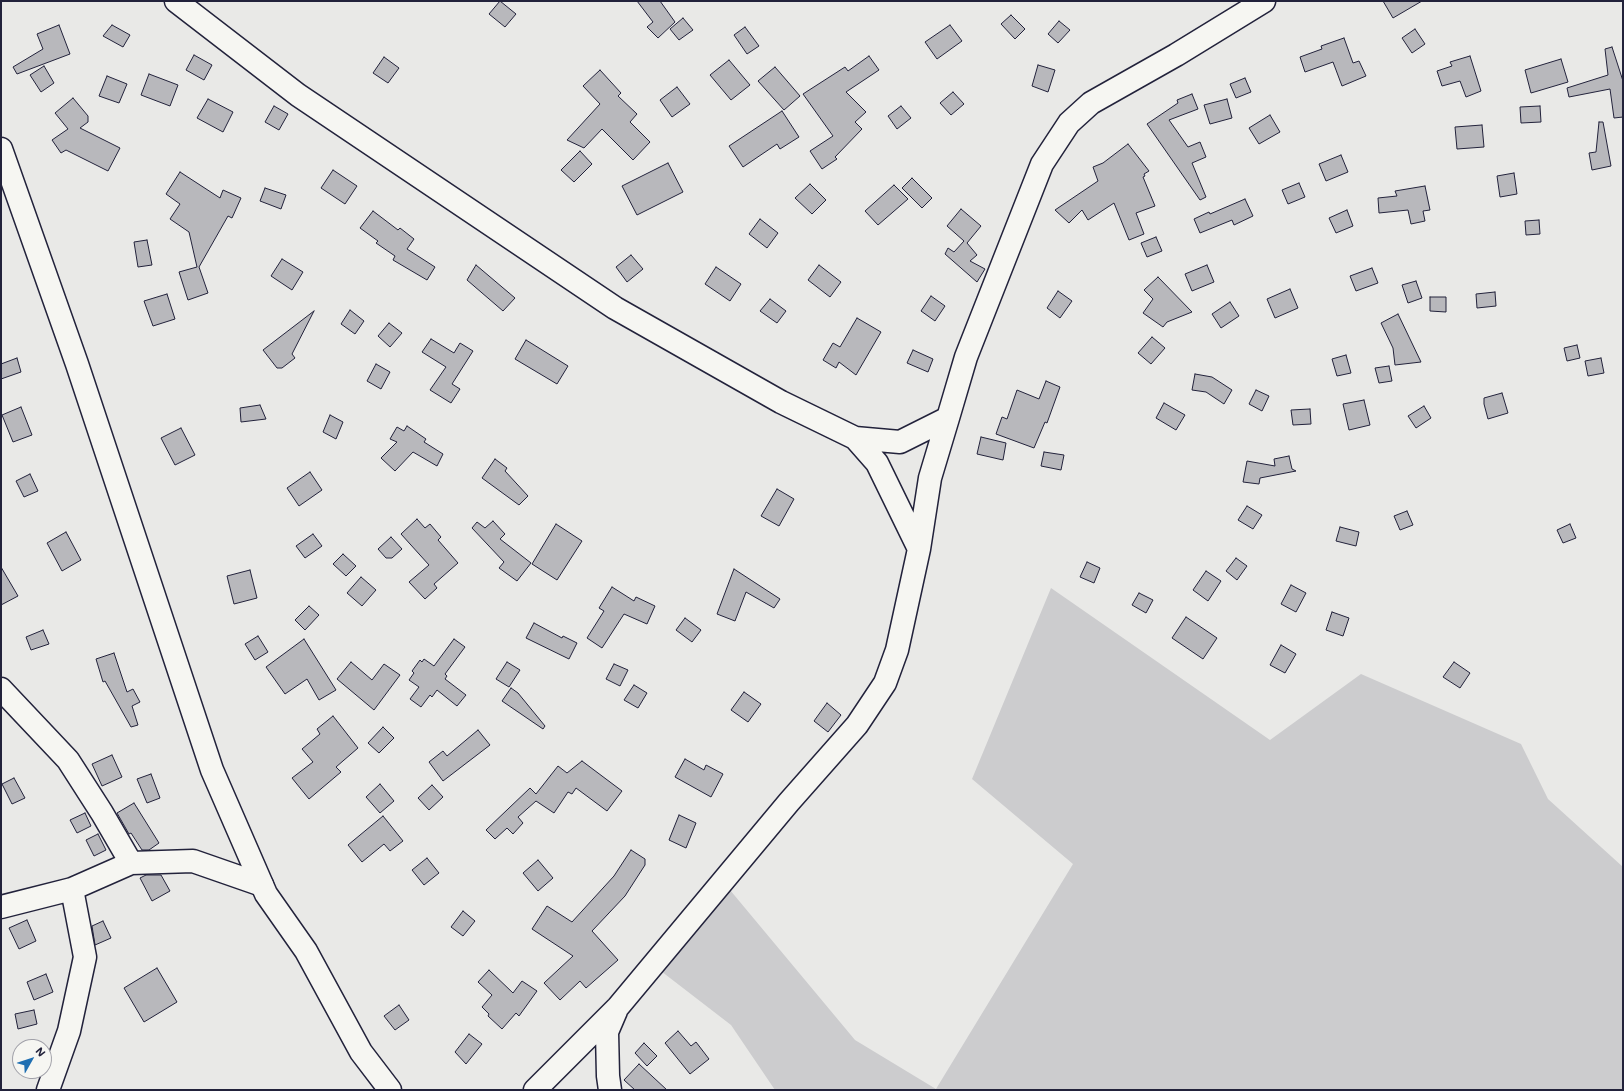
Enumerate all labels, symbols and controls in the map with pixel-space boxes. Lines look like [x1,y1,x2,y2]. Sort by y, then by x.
north arrow [12,1039,52,1079]
text: N [32,1044,49,1060]

